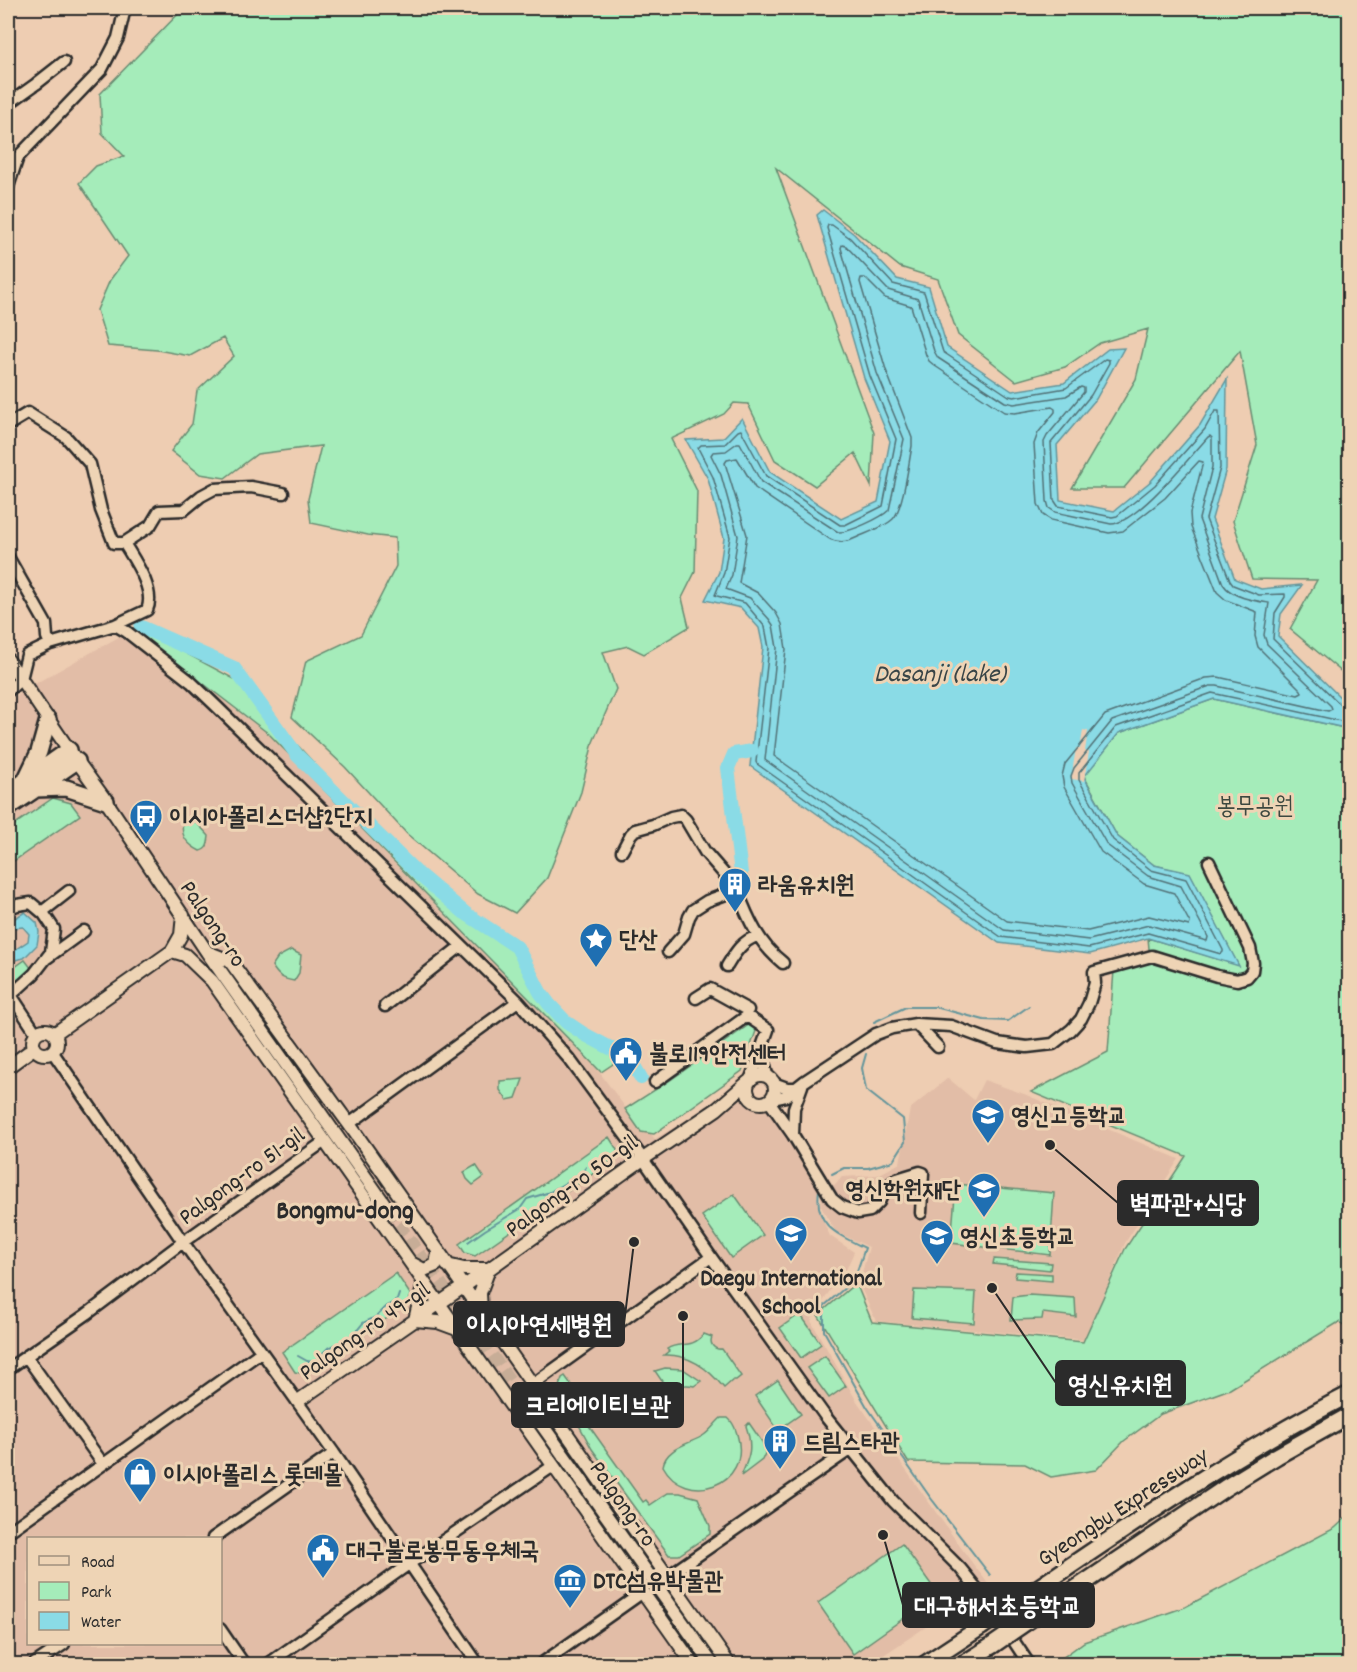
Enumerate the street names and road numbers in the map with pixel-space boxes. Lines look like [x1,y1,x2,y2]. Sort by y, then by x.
street label: Palgong-ro [170,874,253,975]
street label: Palgong-ro 51-gil [172,1120,313,1235]
street label: Palgong-ro 50-gil [499,1127,646,1247]
street label: Palgong-ro 49-gil [293,1274,439,1390]
street label: Gyeongbu Expressway [1031,1440,1217,1577]
street label: Palgong-ro [579,1455,664,1555]

